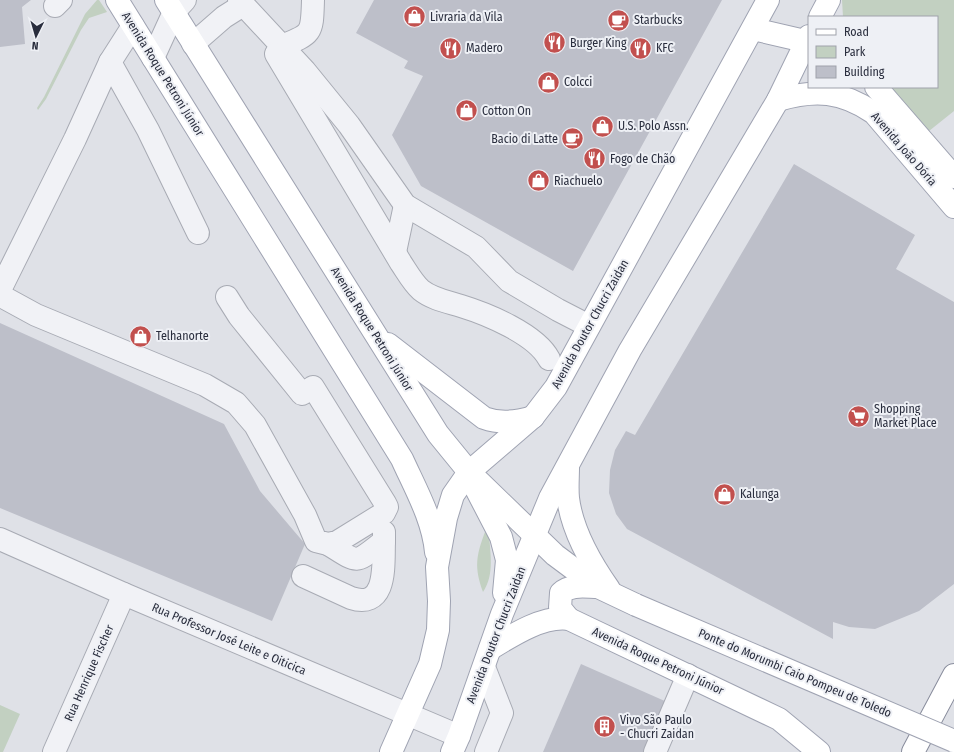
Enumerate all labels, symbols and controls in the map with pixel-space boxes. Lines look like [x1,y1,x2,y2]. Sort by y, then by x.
shop icon: Livraria da Vila [402,4,428,30]
cafe icon: Starbucks [606,7,632,33]
street label: Avenida Roque Petroni Júnior [119,9,207,139]
place label: Livraria da Vila [430,10,503,24]
place label: Starbucks [634,13,682,27]
north arrow [16,16,56,56]
legend [808,16,938,88]
text: Road [844,25,869,39]
restaurant icon: Burger King [541,30,567,56]
restaurant icon: Madero [438,35,464,61]
restaurant icon: KFC [628,35,654,61]
place label: Burger King [570,36,627,50]
text: N [31,39,39,52]
place label: Madero [466,41,503,55]
place label: KFC [656,41,674,55]
text: Park [844,45,866,59]
text: Building [844,65,885,79]
shop icon: Colcci [535,69,561,95]
place label: Colcci [564,75,592,89]
shop icon: Cotton On [454,98,480,124]
place label: Cotton On [482,104,531,118]
street label: Avenida João Dória [868,109,940,189]
shop icon: U.S. Polo Assn. [589,113,615,139]
place label: U.S. Polo Assn. [618,119,689,133]
cafe icon: Bacio di Latte [560,126,586,152]
place label: Bacio di Latte [491,132,558,146]
restaurant icon: Fogo de Chão [582,146,608,172]
place label: Fogo de Chão [610,152,675,166]
shop icon: Riachuelo [526,168,552,194]
place label: Riachuelo [554,174,603,188]
street label: Avenida Doutor Chucri Zaidan [549,257,631,391]
street label: Avenida Roque Petroni Júnior [328,264,416,394]
shop icon: Telhanorte [127,323,153,349]
place label: Telhanorte [156,329,209,343]
place label: Shopping Market Place [874,402,937,430]
supermarket icon: Shopping Market Place [846,403,872,429]
shop icon: Kalunga [712,481,738,507]
place label: Kalunga [740,487,779,501]
street label: Avenida Doutor Chucri Zaidan [463,565,529,705]
street label: Rua Professor José Leite e Oiticica [150,600,308,678]
street label: Rua Henrique Fischer [61,622,117,723]
street label: Avenida Roque Petroni Júnior [590,624,727,698]
street label: Ponte do Morumbi Caio Pompeu de Toledo [696,626,894,720]
place label: Vivo São Paulo - Chucri Zaidan [620,713,694,741]
building icon: Vivo São Paulo - Chucri Zaidan [592,714,618,740]

